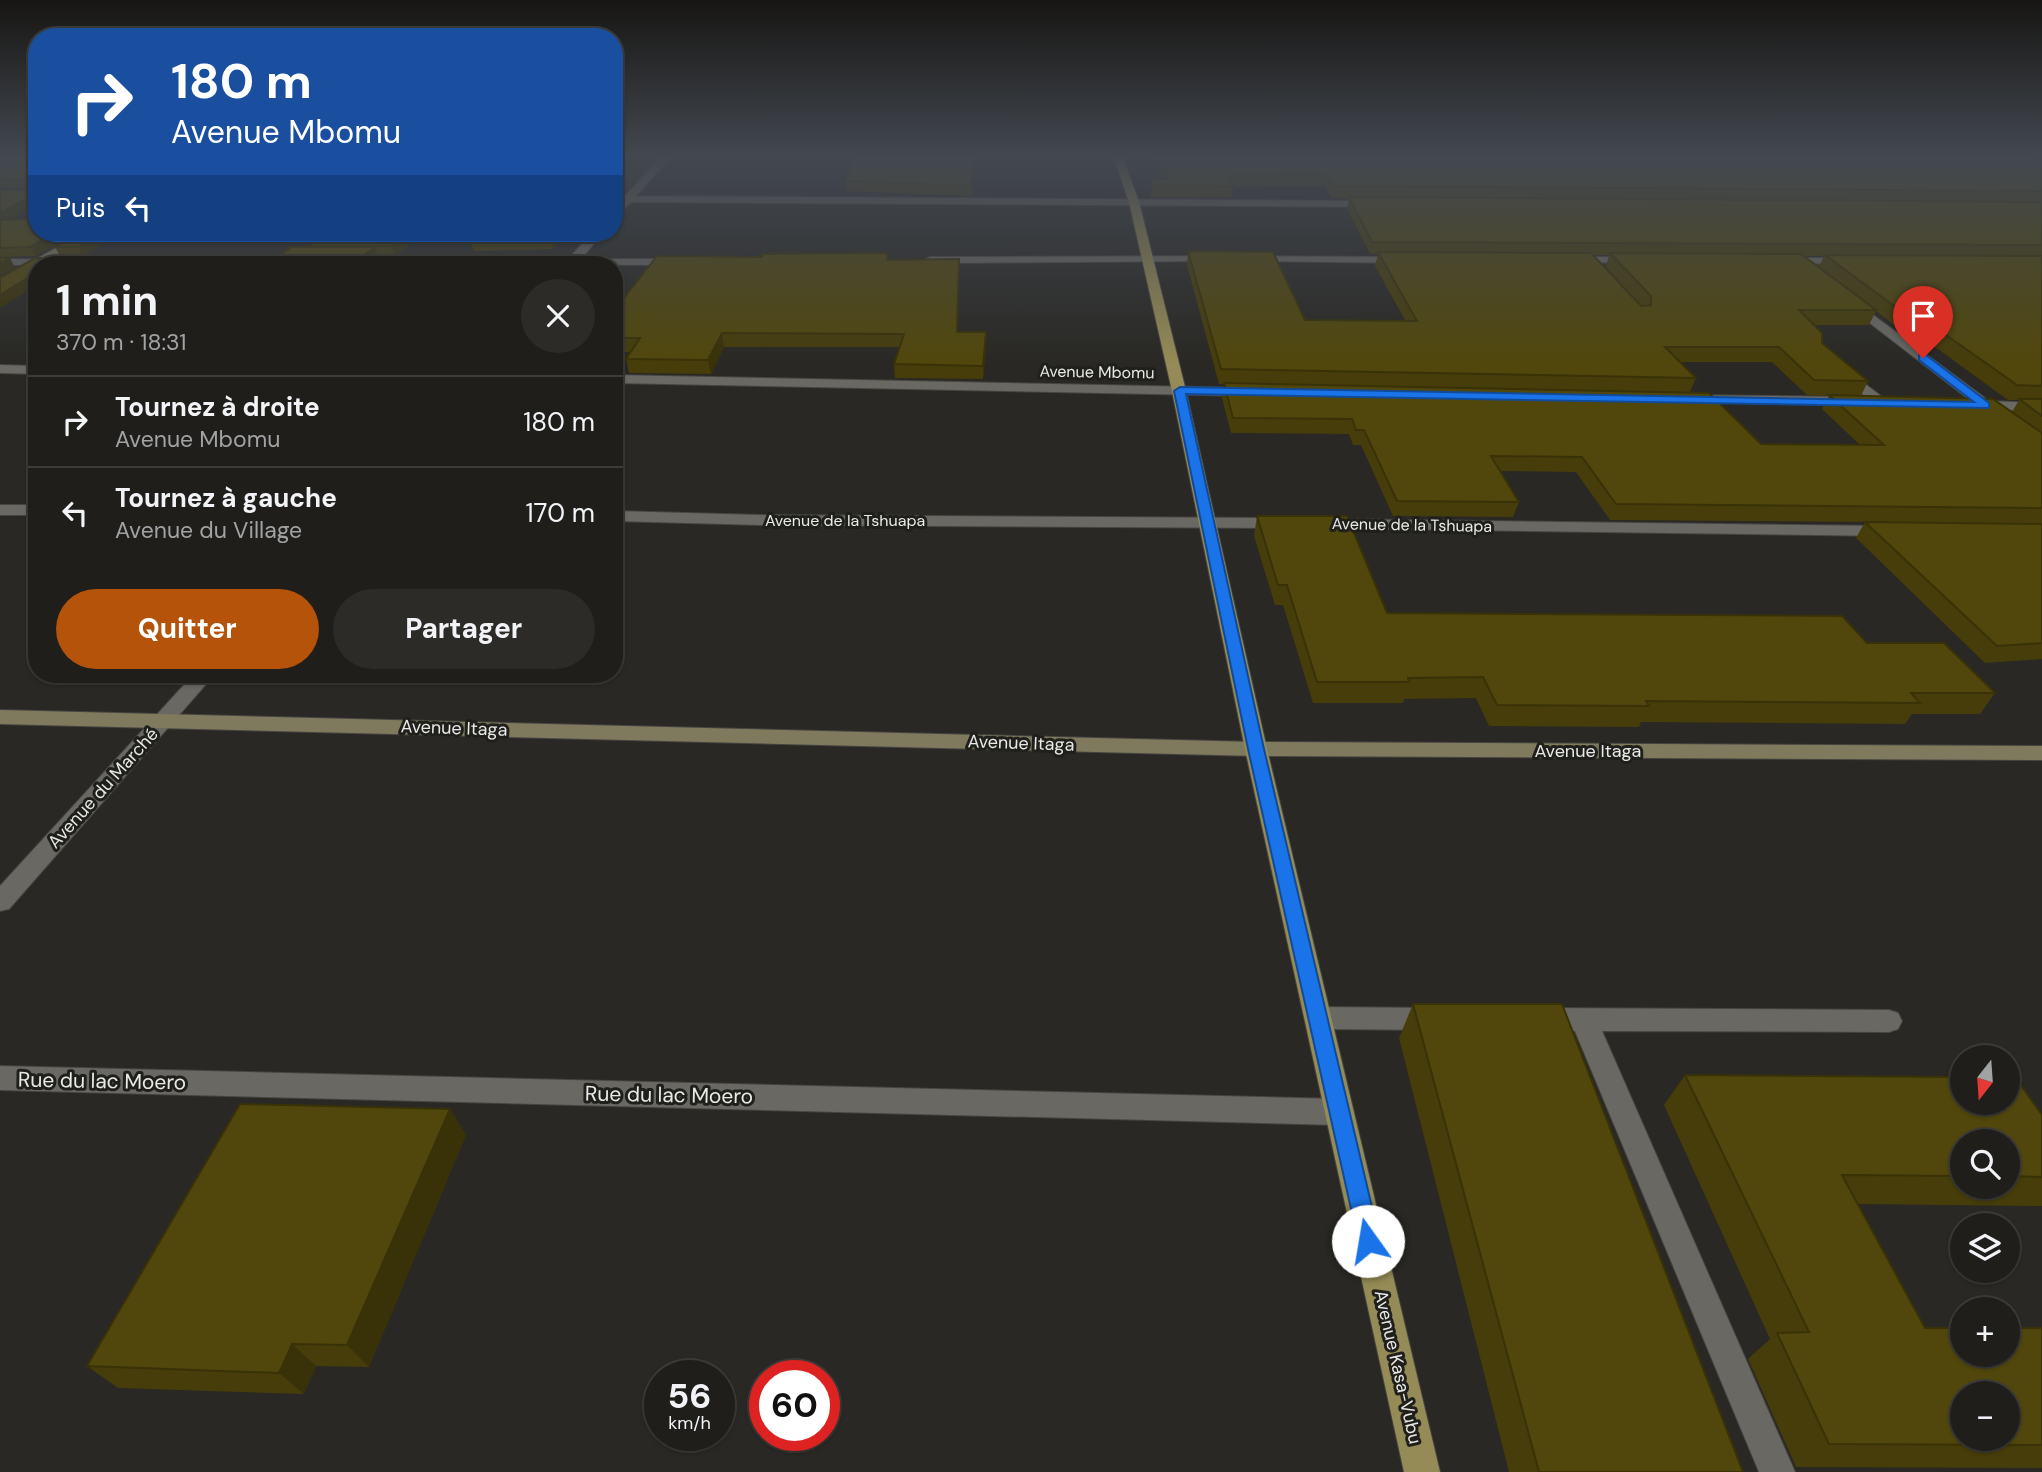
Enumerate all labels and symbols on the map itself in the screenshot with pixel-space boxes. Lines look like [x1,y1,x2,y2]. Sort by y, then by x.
pin [1893,286,1953,358]
street label: Avenue Mbomu [1039,360,1155,384]
street label: Avenue de la Tshuapa [765,510,925,531]
street label: Avenue de la Tshuapa [1332,513,1492,537]
street label: Avenue Itaga [400,714,508,742]
street label: Avenue du Marché [42,723,164,853]
street label: Avenue Itaga [967,729,1075,757]
street label: Avenue Itaga [1535,739,1641,763]
north arrow [1950,1045,2020,1115]
street label: Rue du lac Moero [18,1066,186,1096]
street label: Rue du lac Moero [585,1080,753,1110]
position arrow [1331,1204,1405,1278]
street label: Avenue Kasa-Vubu [1369,1288,1427,1446]
speed limit sign: 60 [749,1360,840,1451]

